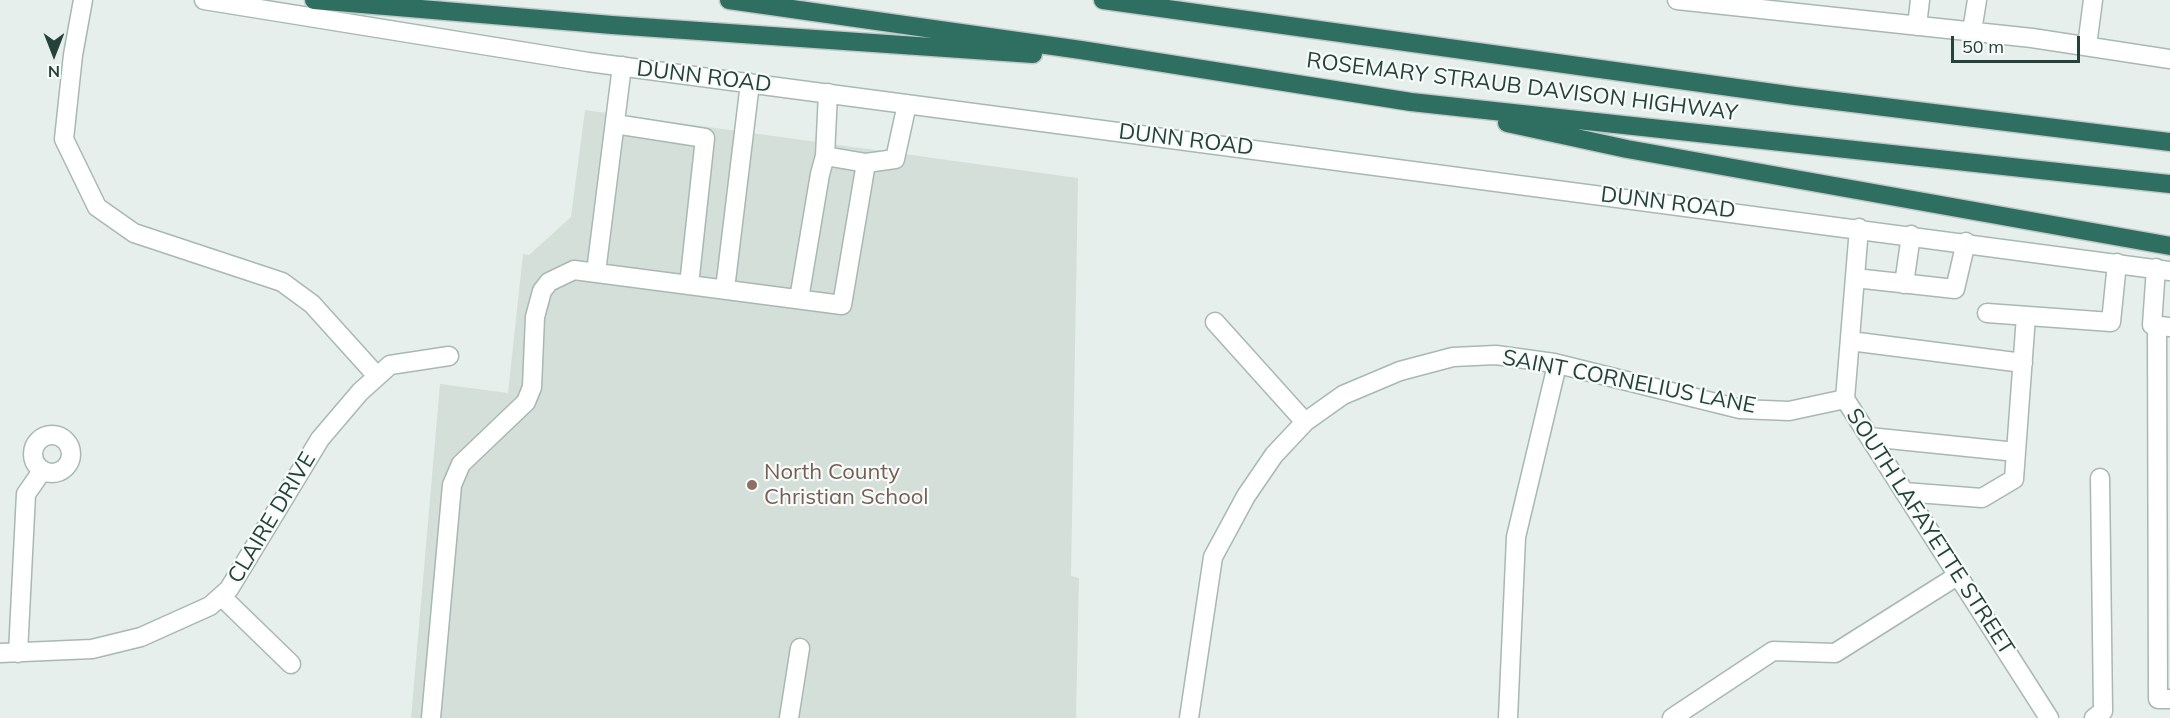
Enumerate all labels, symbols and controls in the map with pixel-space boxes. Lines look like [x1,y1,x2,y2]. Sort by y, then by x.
north arrow [24,24,84,84]
scale bar [1954,24,2083,62]
text: 50 m [1962,35,2004,58]
street label: ROSEMARY STRAUB DAVISON HIGHWAY [1305,47,1739,127]
street label: DUNN ROAD [635,56,773,98]
text: N [48,62,60,82]
street label: DUNN ROAD [1117,119,1255,161]
street label: DUNN ROAD [1599,182,1737,224]
street label: SAINT CORNELIUS LANE [1500,344,1758,420]
street label: SOUTH LAFAYETTE STREET [1840,404,2020,660]
street label: CLAIRE DRIVE [223,448,321,588]
place label: North County Christian School [764,459,929,511]
marker: North County Christian School [745,478,759,492]

